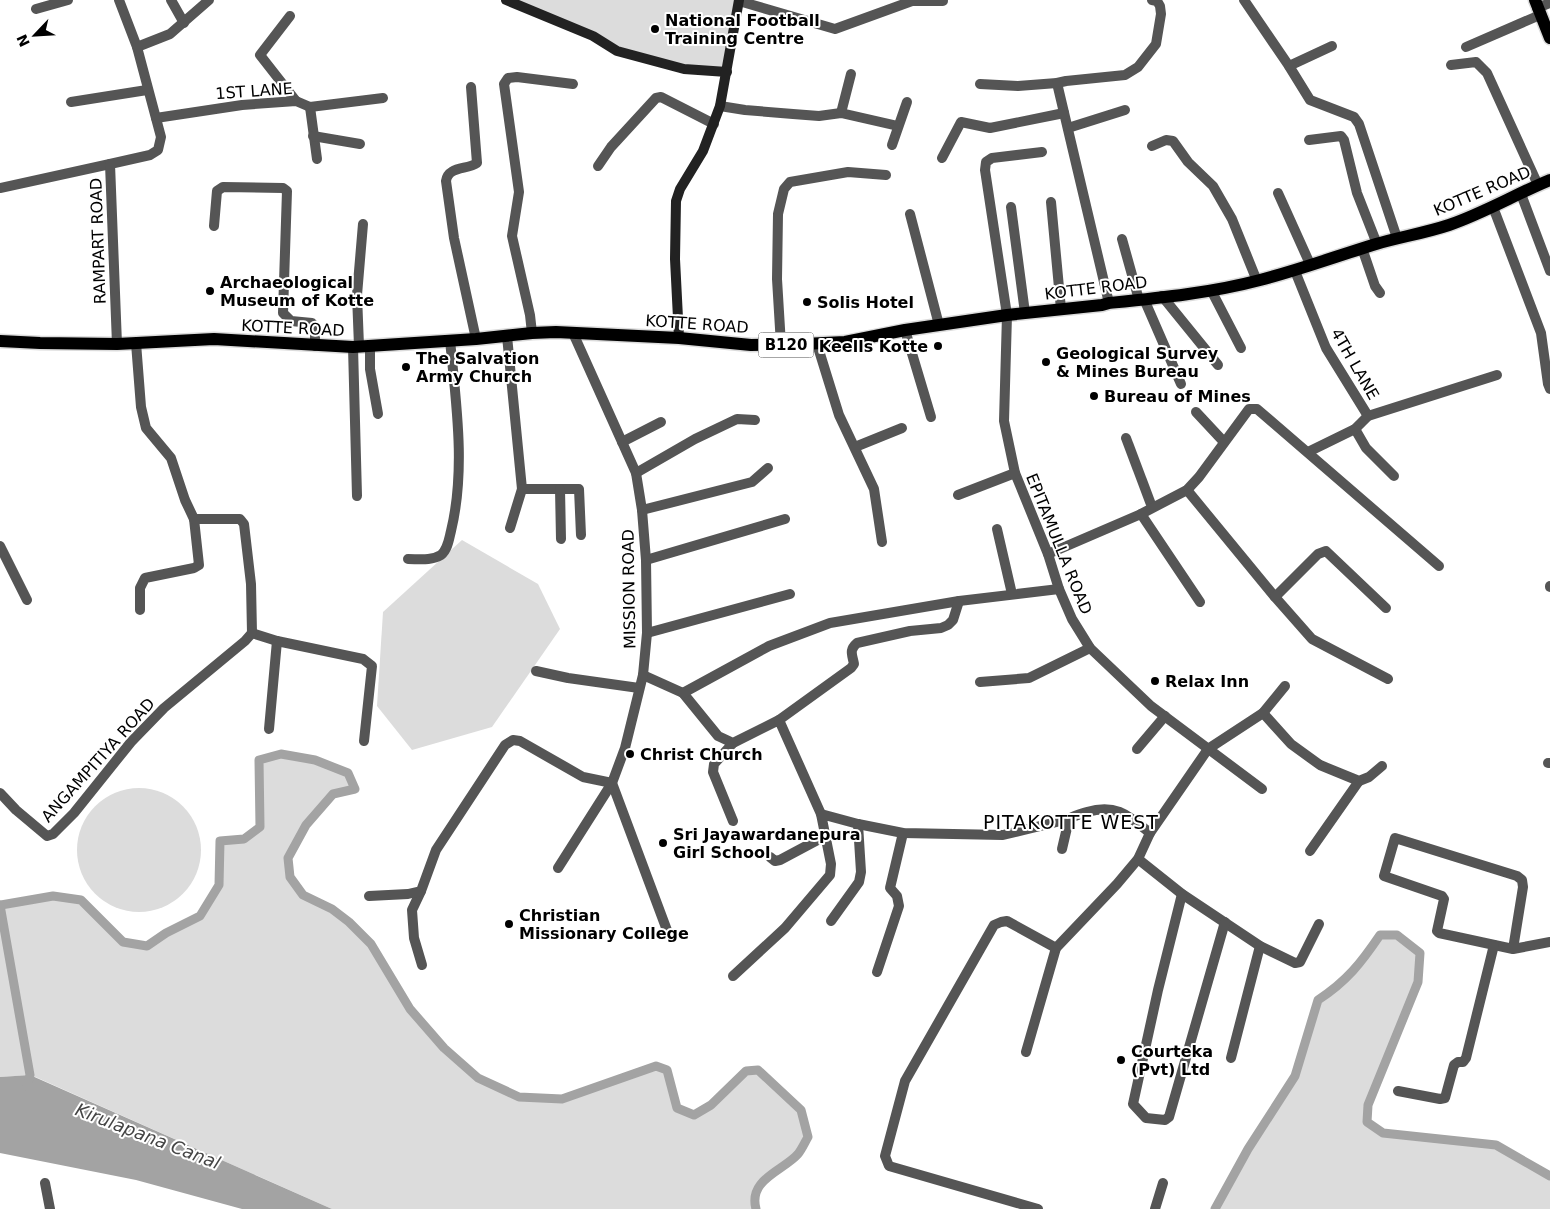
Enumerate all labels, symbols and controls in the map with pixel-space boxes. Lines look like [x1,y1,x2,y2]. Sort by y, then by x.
north arrow [10,10,60,60]
place label: National Football Training Centre [665,11,820,48]
marker: National Football Training Centre [649,23,661,35]
text: N [13,32,33,49]
street label: 1ST LANE [215,79,293,103]
street label: KOTTE ROAD [1431,162,1533,220]
street label: RAMPART ROAD [86,178,110,304]
street label: KOTTE ROAD [1044,272,1148,304]
place label: Archaeological Museum of Kotte [220,273,374,310]
marker: Archaeological Museum of Kotte [204,285,216,297]
place label: Solis Hotel [817,293,914,312]
marker: Solis Hotel [801,296,813,308]
street label: KOTTE ROAD [645,311,749,337]
street label: KOTTE ROAD [241,316,345,340]
street label: 4TH LANE [1327,325,1383,403]
road number: B120 [758,332,814,358]
place label: Keells Kotte [819,337,928,356]
marker: Keells Kotte [932,340,944,352]
place label: Geological Survey & Mines Bureau [1056,344,1219,381]
place label: The Salvation Army Church [416,349,539,386]
marker: Geological Survey & Mines Bureau [1040,356,1052,368]
marker: The Salvation Army Church [400,361,412,373]
place label: Bureau of Mines [1104,387,1251,406]
marker: Bureau of Mines [1088,390,1100,402]
street label: EPITAMULLA ROAD [1022,471,1096,617]
street label: MISSION ROAD [618,529,640,649]
place label: Relax Inn [1165,672,1249,691]
marker: Relax Inn [1149,675,1161,687]
street label: ANGAMPITIYA ROAD [37,694,159,826]
place label: Christ Church [640,745,763,764]
marker: Christ Church [624,748,636,760]
district label: PITAKOTTE WEST [983,811,1159,833]
place label: Sri Jayawardanepura Girl School [673,825,860,862]
marker: Sri Jayawardanepura Girl School [657,837,669,849]
place label: Christian Missionary College [519,906,689,943]
marker: Christian Missionary College [503,918,515,930]
place label: Courteka (Pvt) Ltd [1131,1042,1213,1079]
marker: Courteka (Pvt) Ltd [1115,1054,1127,1066]
water label: Kirulapana Canal [73,1099,223,1173]

